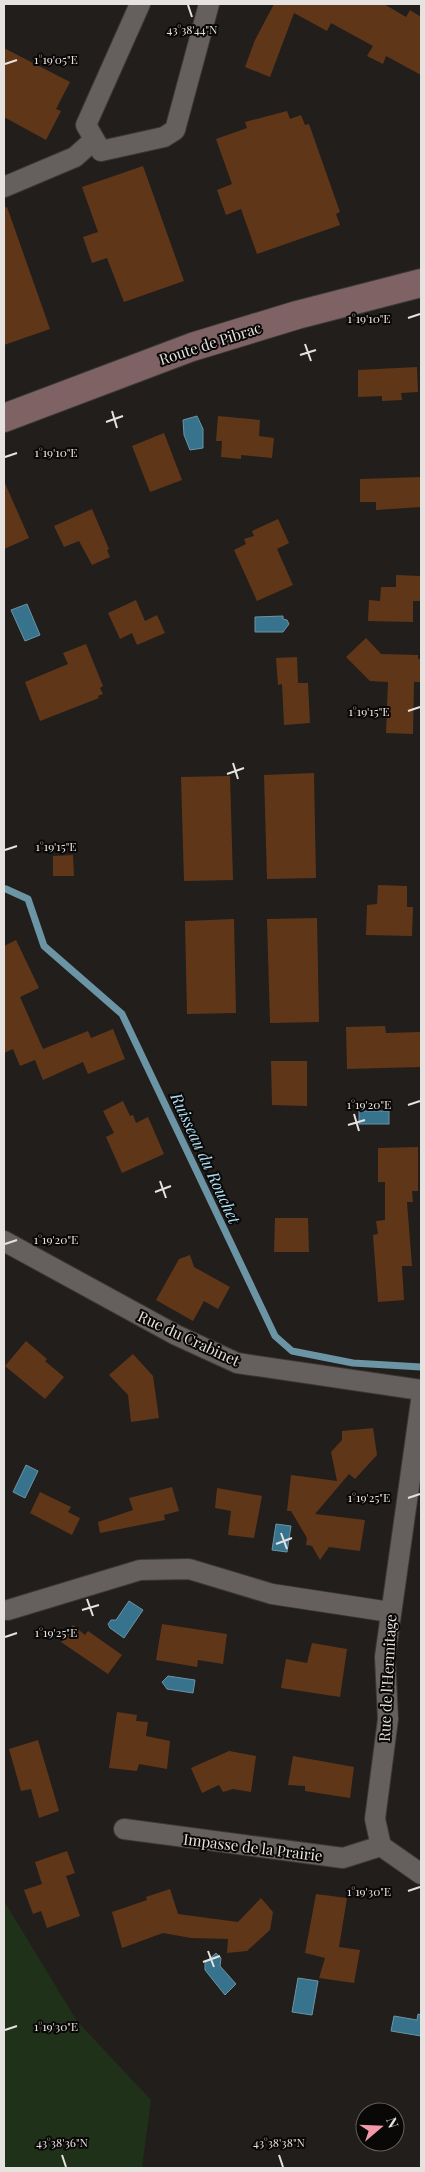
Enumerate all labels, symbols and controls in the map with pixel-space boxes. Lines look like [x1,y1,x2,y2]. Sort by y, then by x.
text: 43°38'44"N [166,21,218,37]
text: 1°19'05"E [34,51,78,67]
text: 1°19'10"E [347,310,391,326]
street label: Route de Pibrac [156,317,264,369]
text: 1°19'10"E [34,444,78,460]
text: 1°19'15"E [348,703,390,719]
text: 1°19'15"E [35,838,77,854]
water label: Ruisseau du Rouchet [166,1088,246,1227]
text: 1°19'20"E [347,1096,391,1112]
text: 1°19'20"E [34,1231,78,1247]
street label: Rue du Crabinet [135,1306,244,1371]
text: 1°19'25"E [348,1489,390,1505]
street label: Rue de l'Hermitage [374,1614,400,1742]
text: 1°19'25"E [35,1624,77,1640]
street label: Impasse de la Prairie [182,1829,324,1865]
text: 1°19'30"E [347,1883,391,1899]
text: 1°19'30"E [34,2018,78,2034]
north arrow [355,2102,405,2152]
text: N [382,2115,403,2130]
text: 43°38'36"N [36,2134,88,2150]
text: 43°38'38"N [253,2134,306,2150]

